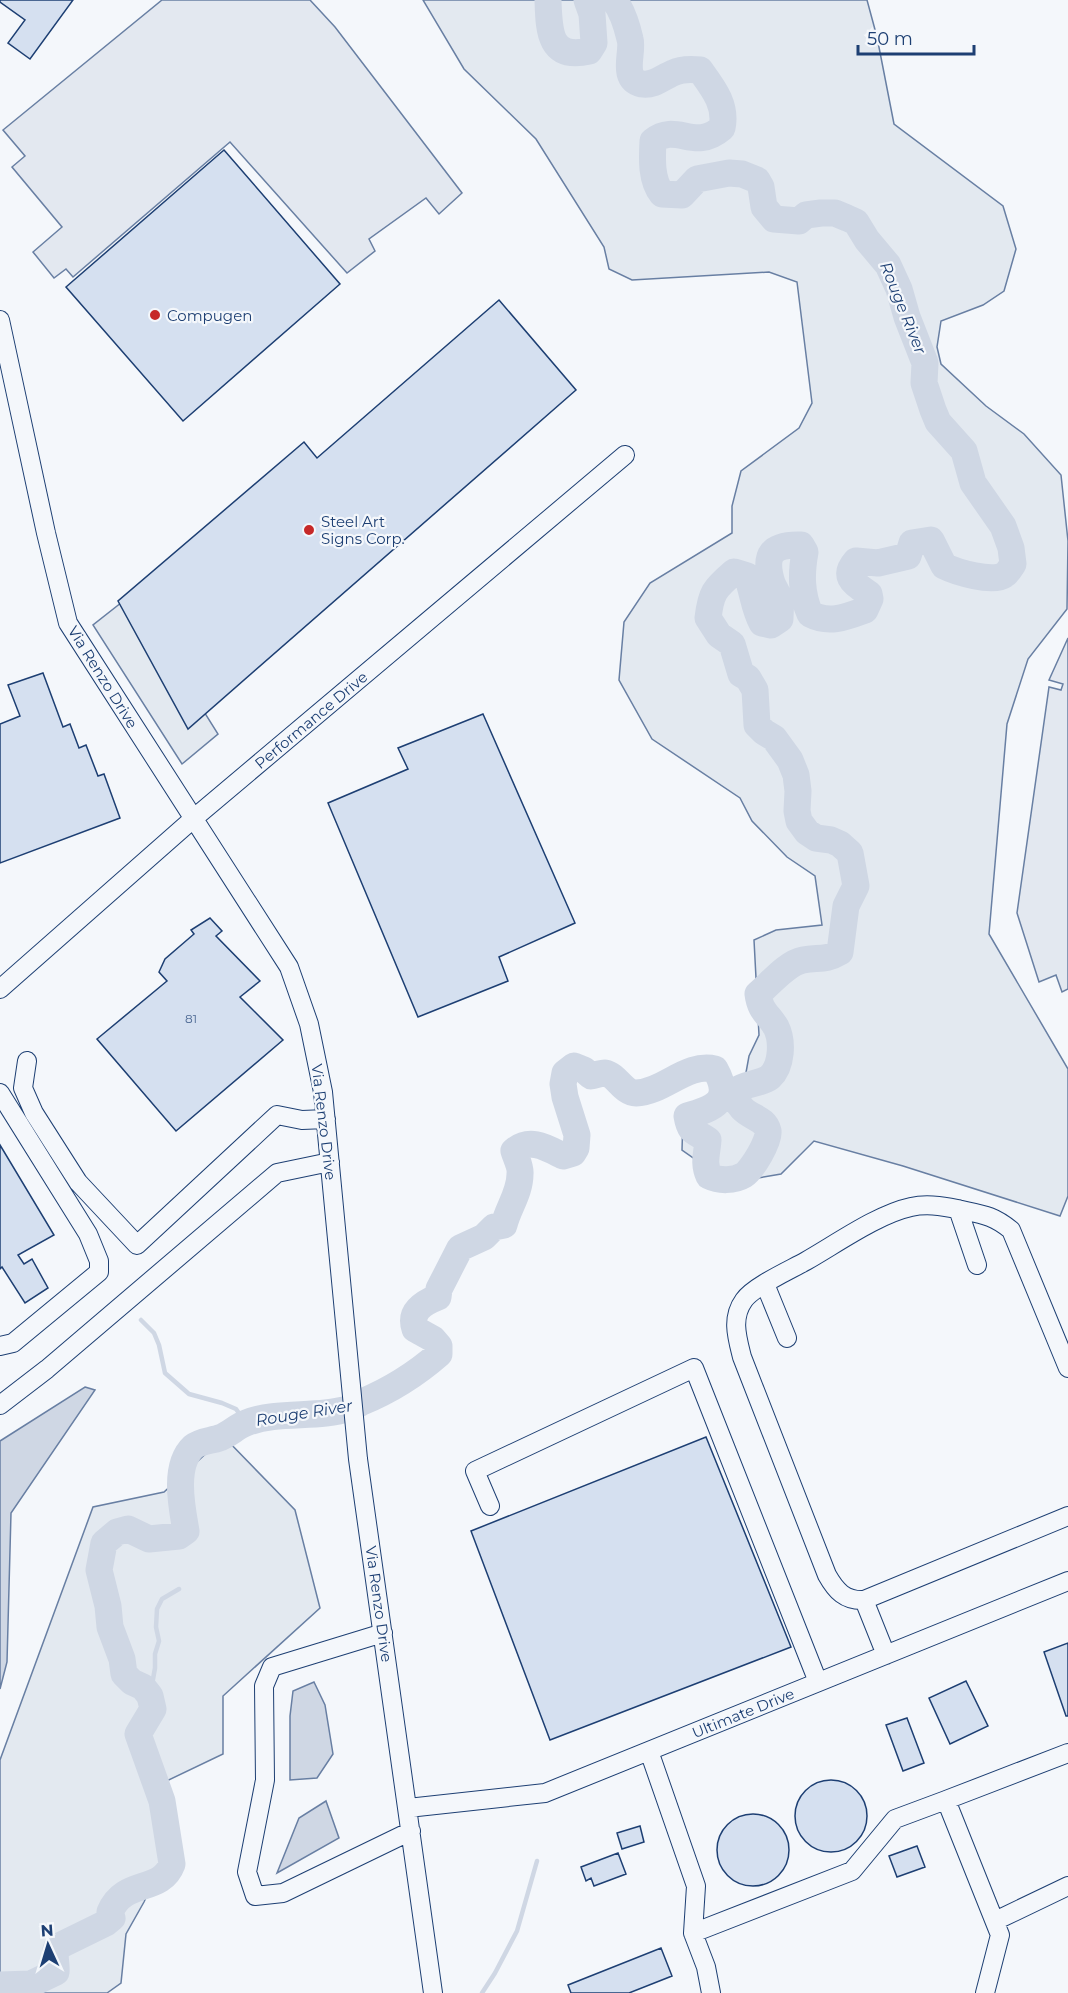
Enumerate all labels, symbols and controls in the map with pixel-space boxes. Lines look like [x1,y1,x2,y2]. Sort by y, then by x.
scale bar [858,18,974,56]
text: 50 m [867,28,913,50]
water label: Rouge River [876,259,930,357]
place label: Compugen [167,306,252,325]
marker: Compugen [148,308,162,322]
place label: Steel Art Signs Corp. [321,512,405,548]
marker: Steel Art Signs Corp. [302,523,316,537]
street label: Via Renzo Drive [64,622,142,732]
street label: Performance Drive [251,667,371,773]
house number: 81 [185,1011,197,1026]
street label: Via Renzo Drive [307,1063,341,1181]
water label: Rouge River [254,1396,354,1430]
street label: Via Renzo Drive [361,1545,397,1663]
street label: Ultimate Drive [689,1684,797,1742]
north arrow [18,1915,78,1975]
text: N [40,1921,54,1940]

